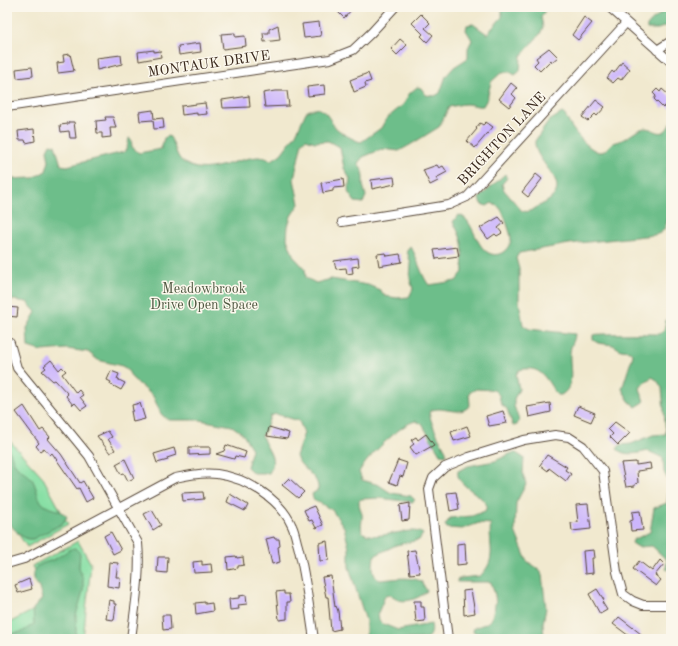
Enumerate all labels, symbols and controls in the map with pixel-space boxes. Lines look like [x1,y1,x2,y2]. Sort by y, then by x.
street label: MONTAUK DRIVE [147,49,271,79]
street label: BRIGHTON LANE [456,90,548,188]
park label: Meadowbrook Drive Open Space [150,282,258,312]

